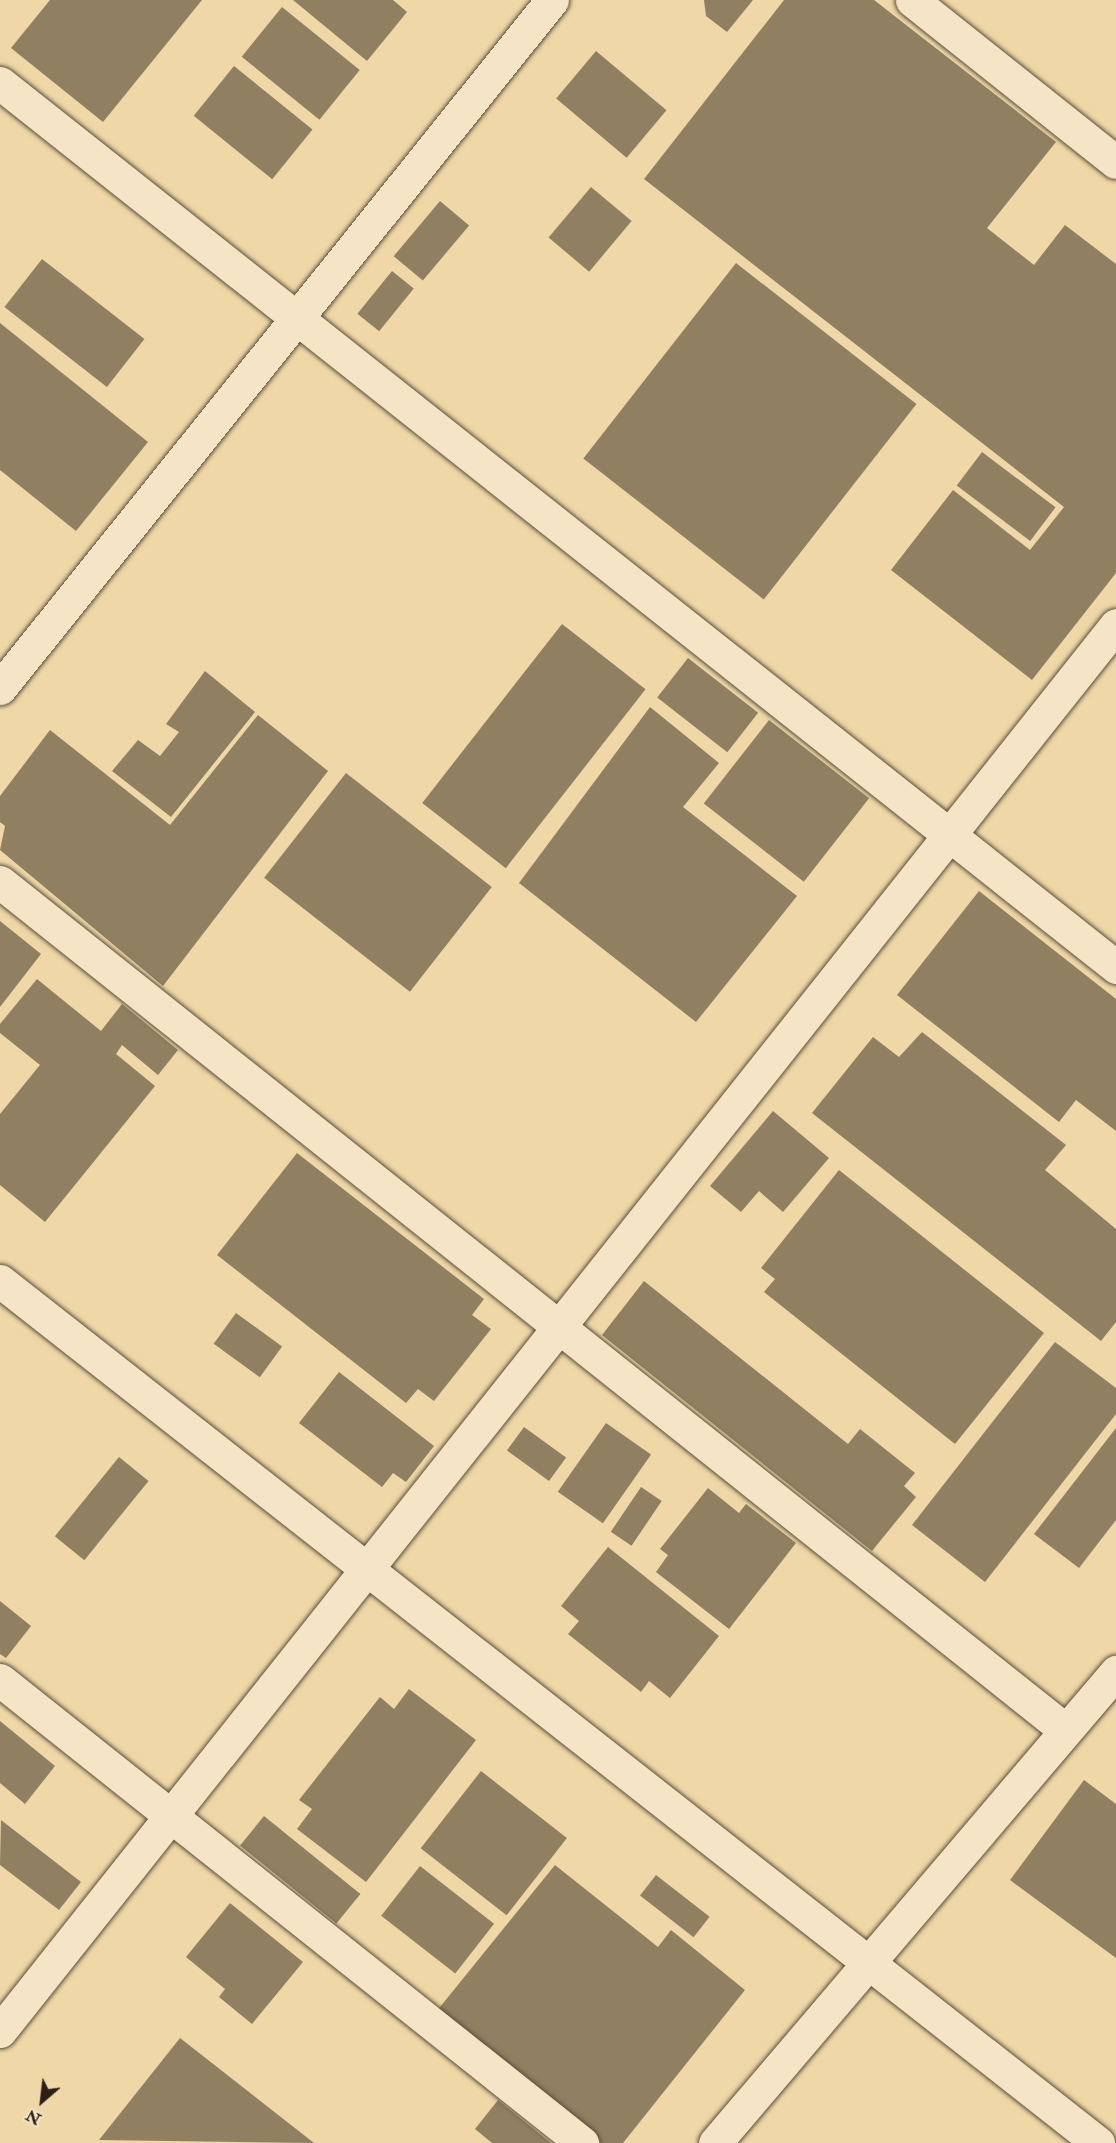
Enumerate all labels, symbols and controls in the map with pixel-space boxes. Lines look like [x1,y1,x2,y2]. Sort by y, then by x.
north arrow [12,2071,72,2131]
text: N [23,2105,45,2129]

